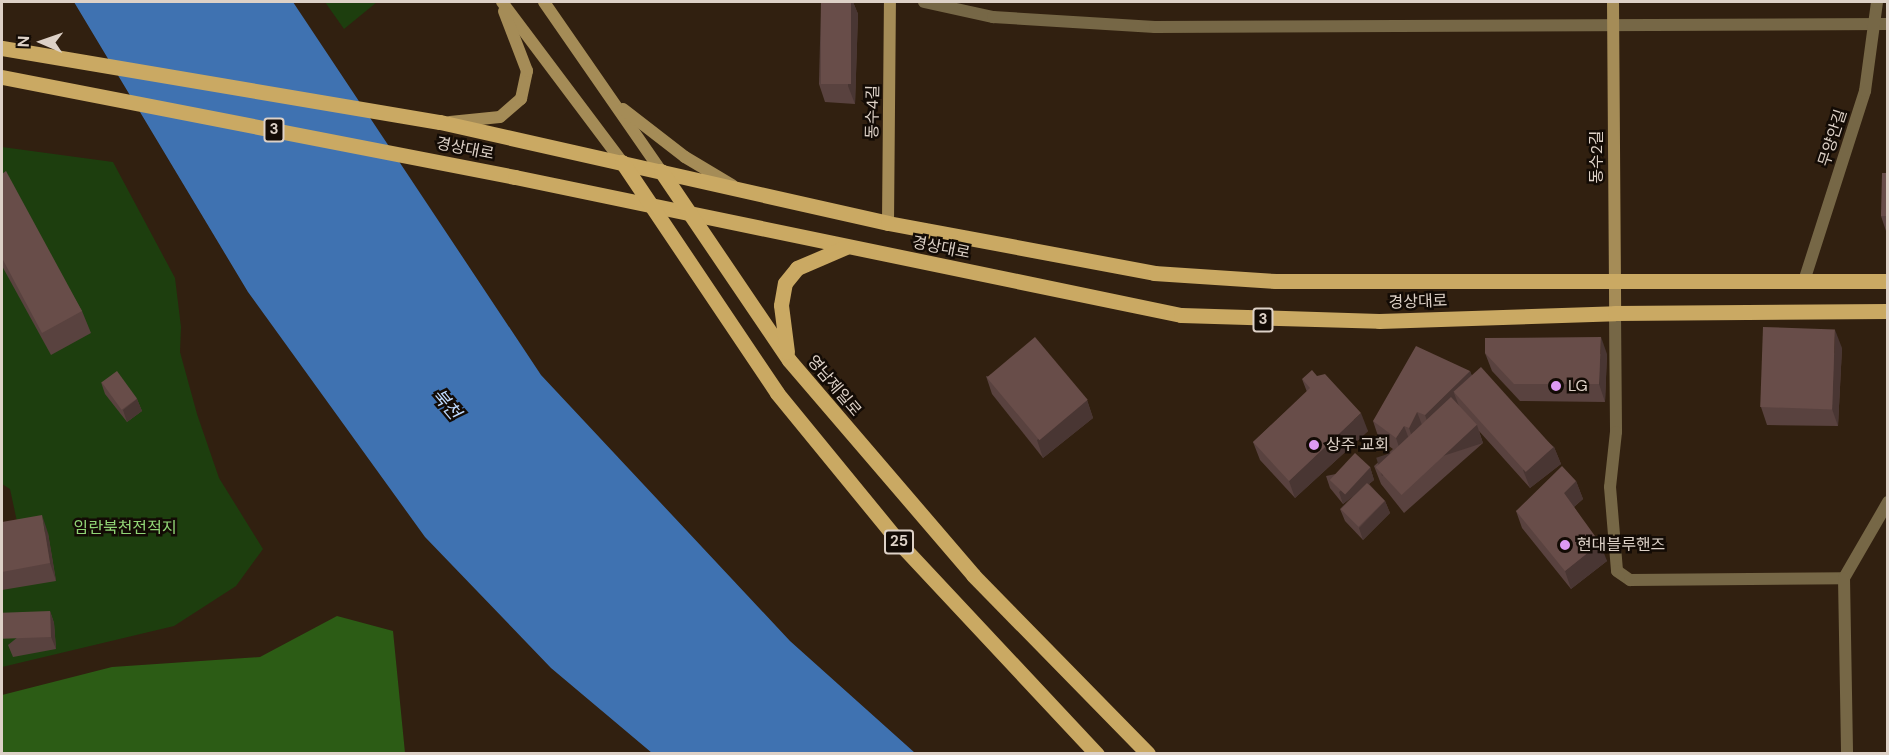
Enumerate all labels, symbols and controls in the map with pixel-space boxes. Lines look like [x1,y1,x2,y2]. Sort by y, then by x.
north arrow [12,12,72,72]
text: N [13,35,34,48]
street label: 동수4길 [863,85,883,139]
street label: 무양안길 [1815,107,1851,169]
road number: 3 [262,118,286,142]
street label: 동수2길 [1587,130,1607,184]
street label: 경상대로 [434,134,496,164]
street label: 경상대로 [910,233,972,263]
street label: 경상대로 [1388,291,1448,313]
road number: 3 [1251,308,1275,332]
street label: 영남제일로 [803,352,865,420]
place label: LG [1568,376,1588,396]
marker: LG [1549,379,1563,393]
water label: 북천 [427,384,465,424]
place label: 상주 교회 [1326,435,1389,455]
marker: 상주 교회 [1307,438,1321,452]
park label: 임란북천전적지 [73,518,177,538]
road number: 25 [884,530,914,554]
place label: 현대블루핸즈 [1577,535,1665,555]
marker: 현대블루핸즈 [1558,538,1572,552]

